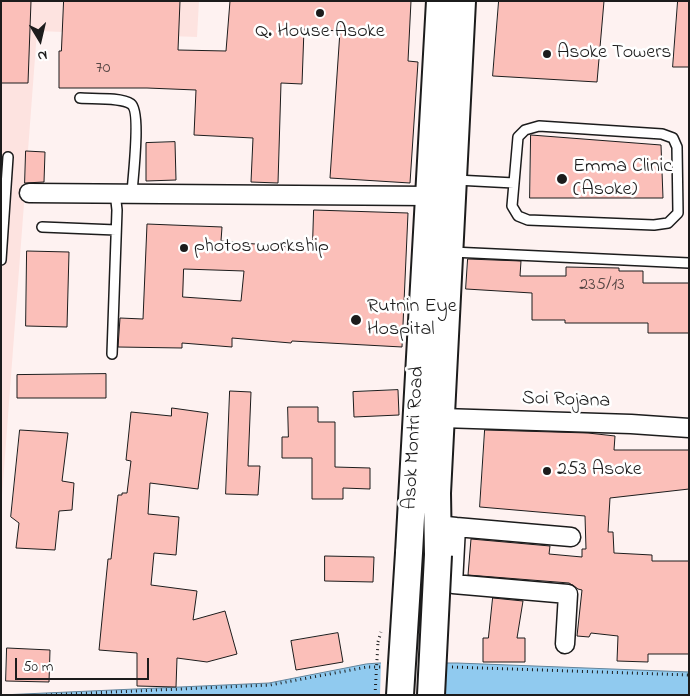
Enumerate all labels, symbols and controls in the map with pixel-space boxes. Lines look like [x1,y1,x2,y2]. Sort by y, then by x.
marker: Q. House Asoke [314,7,326,19]
north arrow [15,15,65,65]
place label: Q. House Asoke [255,21,385,45]
place label: Asoke Towers [557,42,672,66]
text: N [36,44,49,66]
marker: Asoke Towers [541,48,553,60]
house number: 70 [95,58,111,80]
place label: Emma Clinic (Asoke) [573,156,672,203]
marker: Emma Clinic (Asoke) [555,172,569,186]
place label: photos workship [194,236,329,260]
marker: photos workship [178,242,190,254]
house number: 235/13 [579,275,625,297]
place label: Rutnin Eye Hospital [367,296,457,343]
marker: Rutnin Eye Hospital [349,313,363,327]
street label: Asok Montri Road [399,366,431,510]
street label: Soi Rojana [521,387,611,415]
place label: 253 Asoke [557,459,642,483]
marker: 253 Asoke [541,465,553,477]
scale bar [18,648,151,680]
text: 50 m [23,656,53,678]

